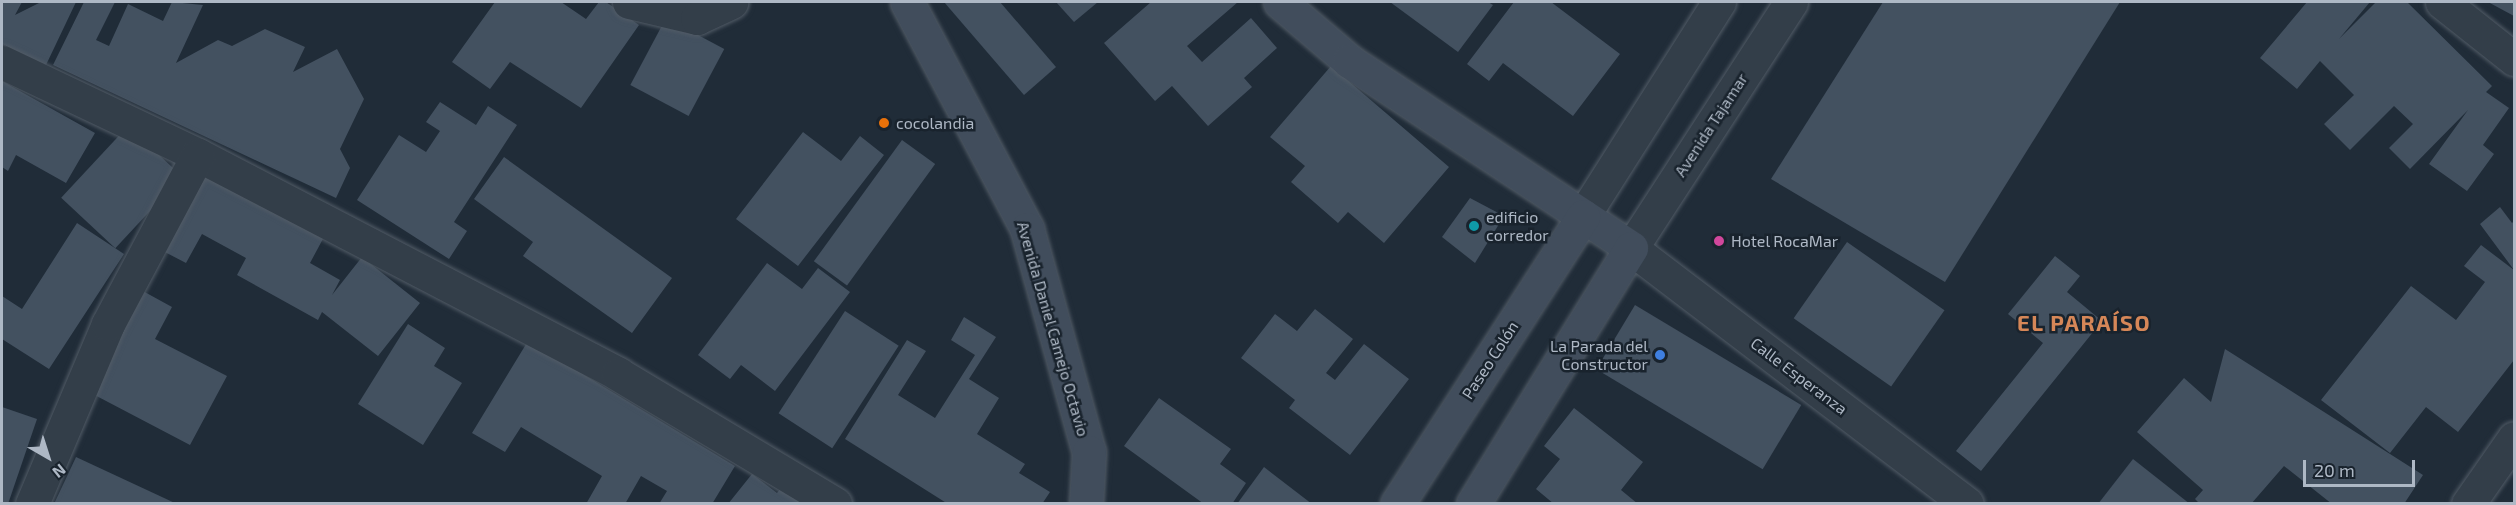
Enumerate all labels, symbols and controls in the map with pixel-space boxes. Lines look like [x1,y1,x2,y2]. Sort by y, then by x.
street label: Avenida Tajamar [1670,69,1752,181]
place label: cocolandia [896,113,974,133]
marker: cocolandia [877,116,891,130]
place label: edificio corredor [1486,207,1549,245]
street label: Avenida Daniel Camejo Octavio [1013,219,1093,439]
marker: edificio corredor [1467,219,1481,233]
place label: Hotel RocaMar [1731,231,1839,251]
marker: Hotel RocaMar [1712,234,1726,248]
district label: EL PARAÍSO [2017,310,2151,336]
street label: Paseo Colón [1458,318,1522,402]
street label: Calle Esperanza [1747,333,1851,419]
place label: La Parada del Constructor [1550,336,1648,374]
marker: La Parada del Constructor [1653,348,1667,362]
north arrow [18,427,78,487]
scale bar [2306,448,2418,486]
text: 20 m [2314,459,2355,481]
text: N [49,460,70,482]

